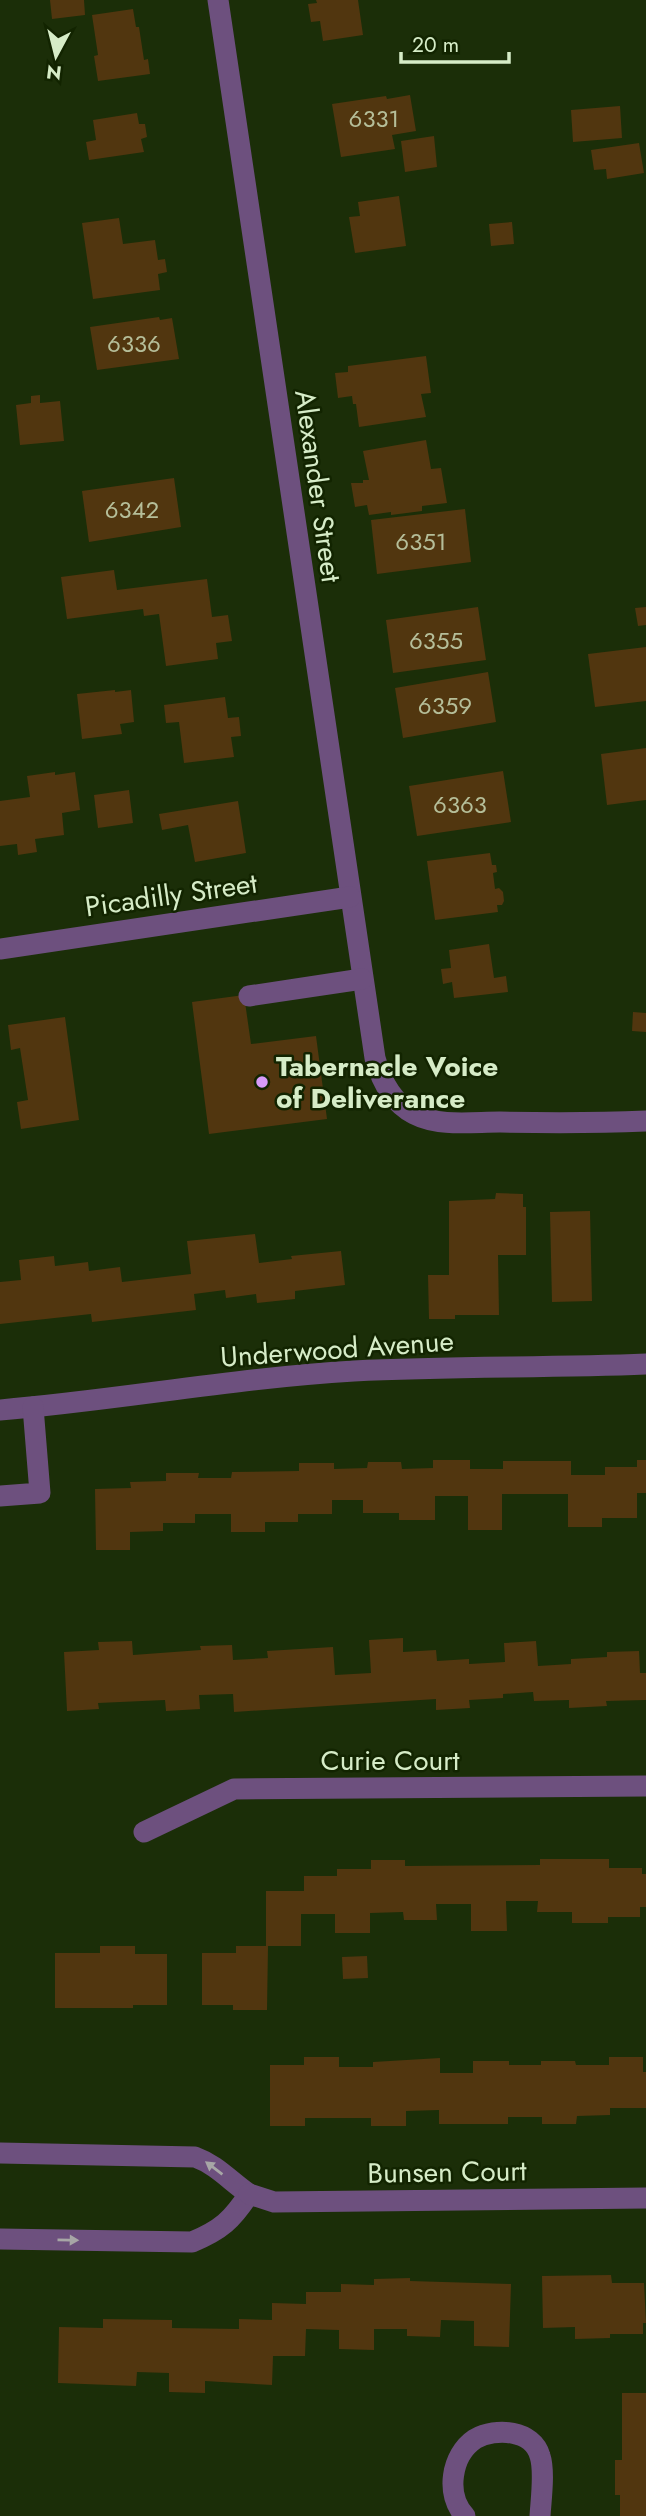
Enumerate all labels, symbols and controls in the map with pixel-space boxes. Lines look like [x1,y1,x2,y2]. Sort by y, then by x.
north arrow [21,21,91,91]
scale bar [401,21,510,65]
text: 20 m [412,30,459,60]
text: N [45,58,63,87]
house number: 6331 [349,101,399,136]
house number: 6336 [107,326,161,361]
street label: Alexander Street [284,387,352,585]
house number: 6342 [105,492,159,527]
house number: 6351 [395,524,447,559]
house number: 6355 [409,623,463,658]
house number: 6359 [418,688,472,723]
house number: 6363 [433,787,487,822]
street label: Picadilly Street [82,863,260,927]
place label: Tabernacle Voice of Deliverance [276,1046,498,1119]
marker: Tabernacle Voice of Deliverance [254,1074,270,1090]
street label: Underwood Avenue [219,1320,455,1378]
street label: Curie Court [320,1740,460,1781]
street label: Bunsen Court [367,2150,527,2194]
one-way arrow [205,2161,224,2175]
one-way arrow [57,2234,79,2246]

